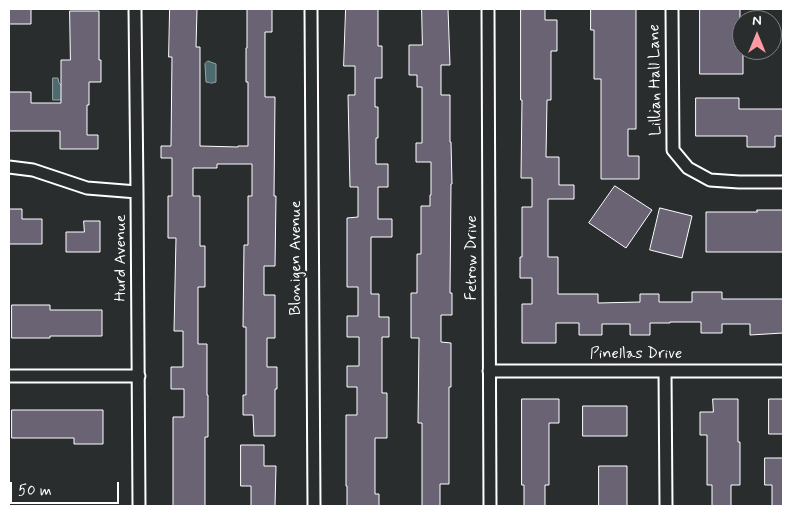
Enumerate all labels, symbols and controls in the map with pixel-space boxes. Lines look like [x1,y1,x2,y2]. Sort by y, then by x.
north arrow [732,10,782,60]
text: N [752,12,762,30]
street label: Lillian Hall Lane [645,24,667,136]
street label: Blonigen Avenue [287,200,307,316]
street label: Hurd Avenue [112,214,132,302]
street label: Fetrow Drive [463,215,483,301]
street label: Pinellas Drive [590,345,682,365]
scale bar [12,472,121,504]
text: 50 m [18,481,52,501]

